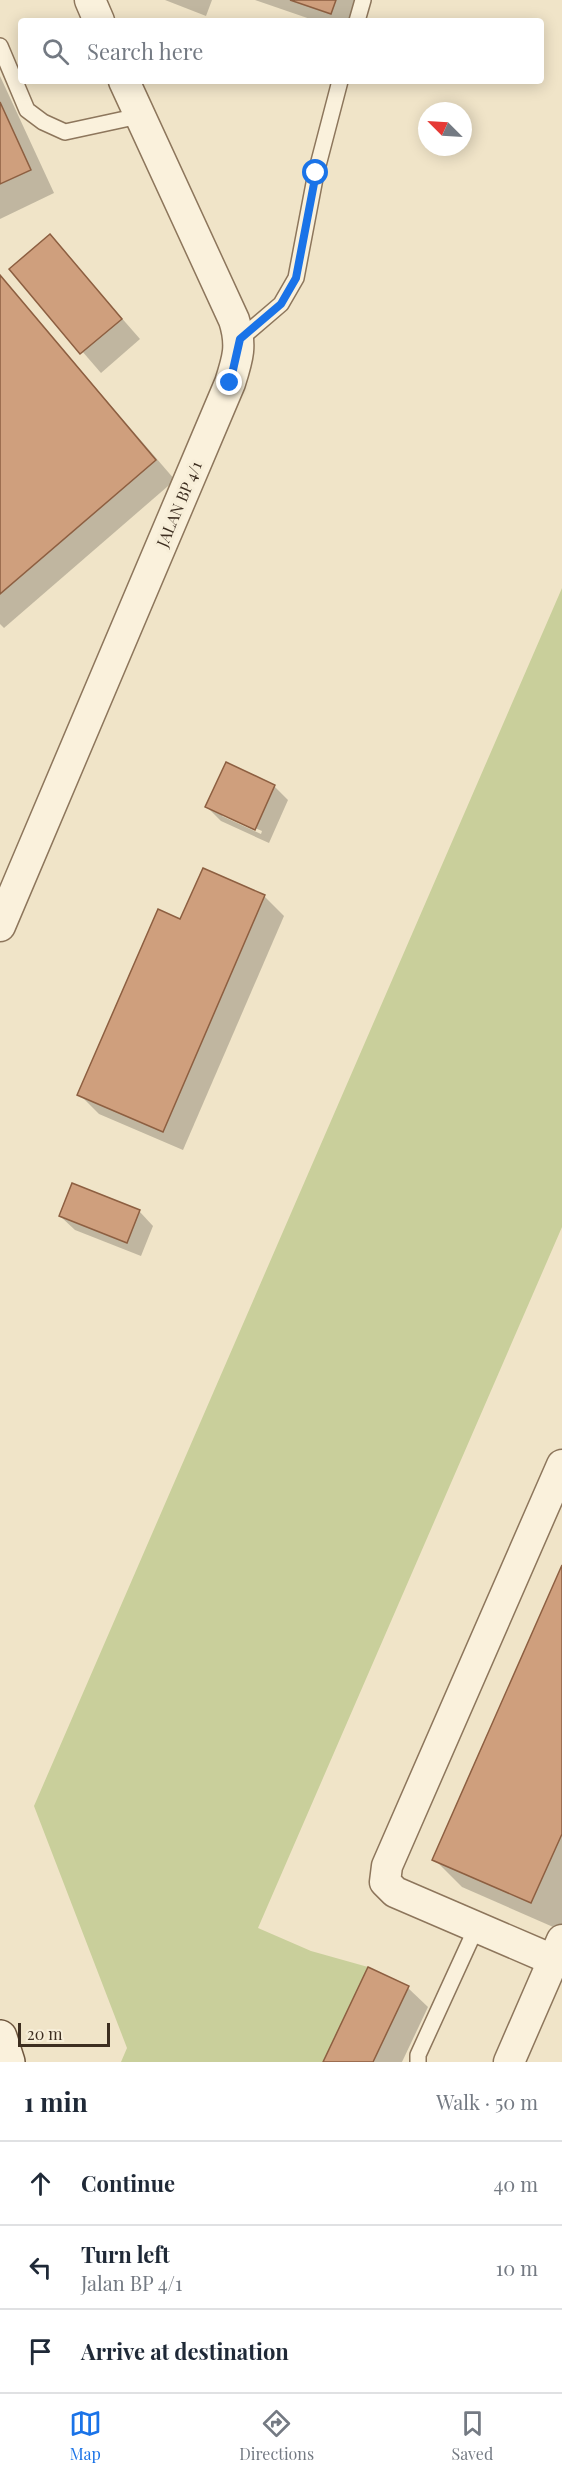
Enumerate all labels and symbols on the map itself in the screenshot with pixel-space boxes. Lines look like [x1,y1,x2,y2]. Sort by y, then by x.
north arrow [418,102,472,156]
route start [302,159,328,185]
route end [216,369,242,395]
street label: JALAN BP 4/1 [151,458,206,551]
scale bar [18,2020,110,2048]

